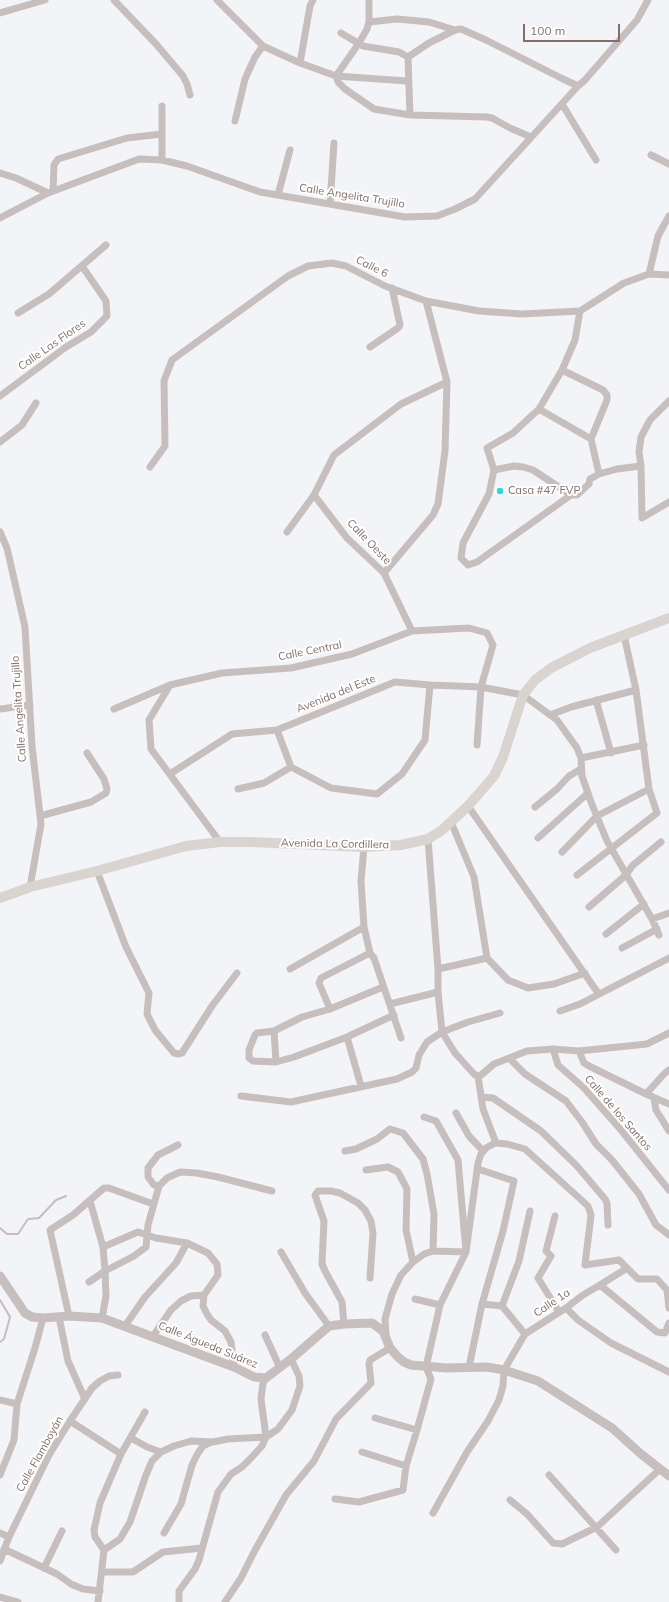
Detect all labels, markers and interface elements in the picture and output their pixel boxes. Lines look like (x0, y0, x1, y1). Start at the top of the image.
scale bar (525, 16, 622, 42)
text: 100 m (530, 23, 565, 38)
street label: Calle Angelita Trujillo (298, 181, 406, 211)
street label: Calle 6 (354, 253, 390, 281)
street label: Calle Las Flores (16, 317, 88, 373)
place label: Casa #47 FVP (508, 484, 581, 498)
marker: Casa #47 FVP (495, 486, 505, 496)
street label: Calle Oeste (344, 517, 394, 567)
street label: Calle Central (277, 638, 343, 664)
street label: Calle Angelita Trujillo (9, 655, 29, 763)
street label: Avenida del Este (294, 672, 378, 716)
street label: Avenida La Cordillera (281, 836, 389, 852)
street label: Calle de los Santos (581, 1072, 655, 1154)
street label: Calle 1a (531, 1286, 573, 1320)
street label: Calle Águeda Suárez (156, 1319, 260, 1371)
street label: Calle Flamboyán (14, 1414, 66, 1494)

